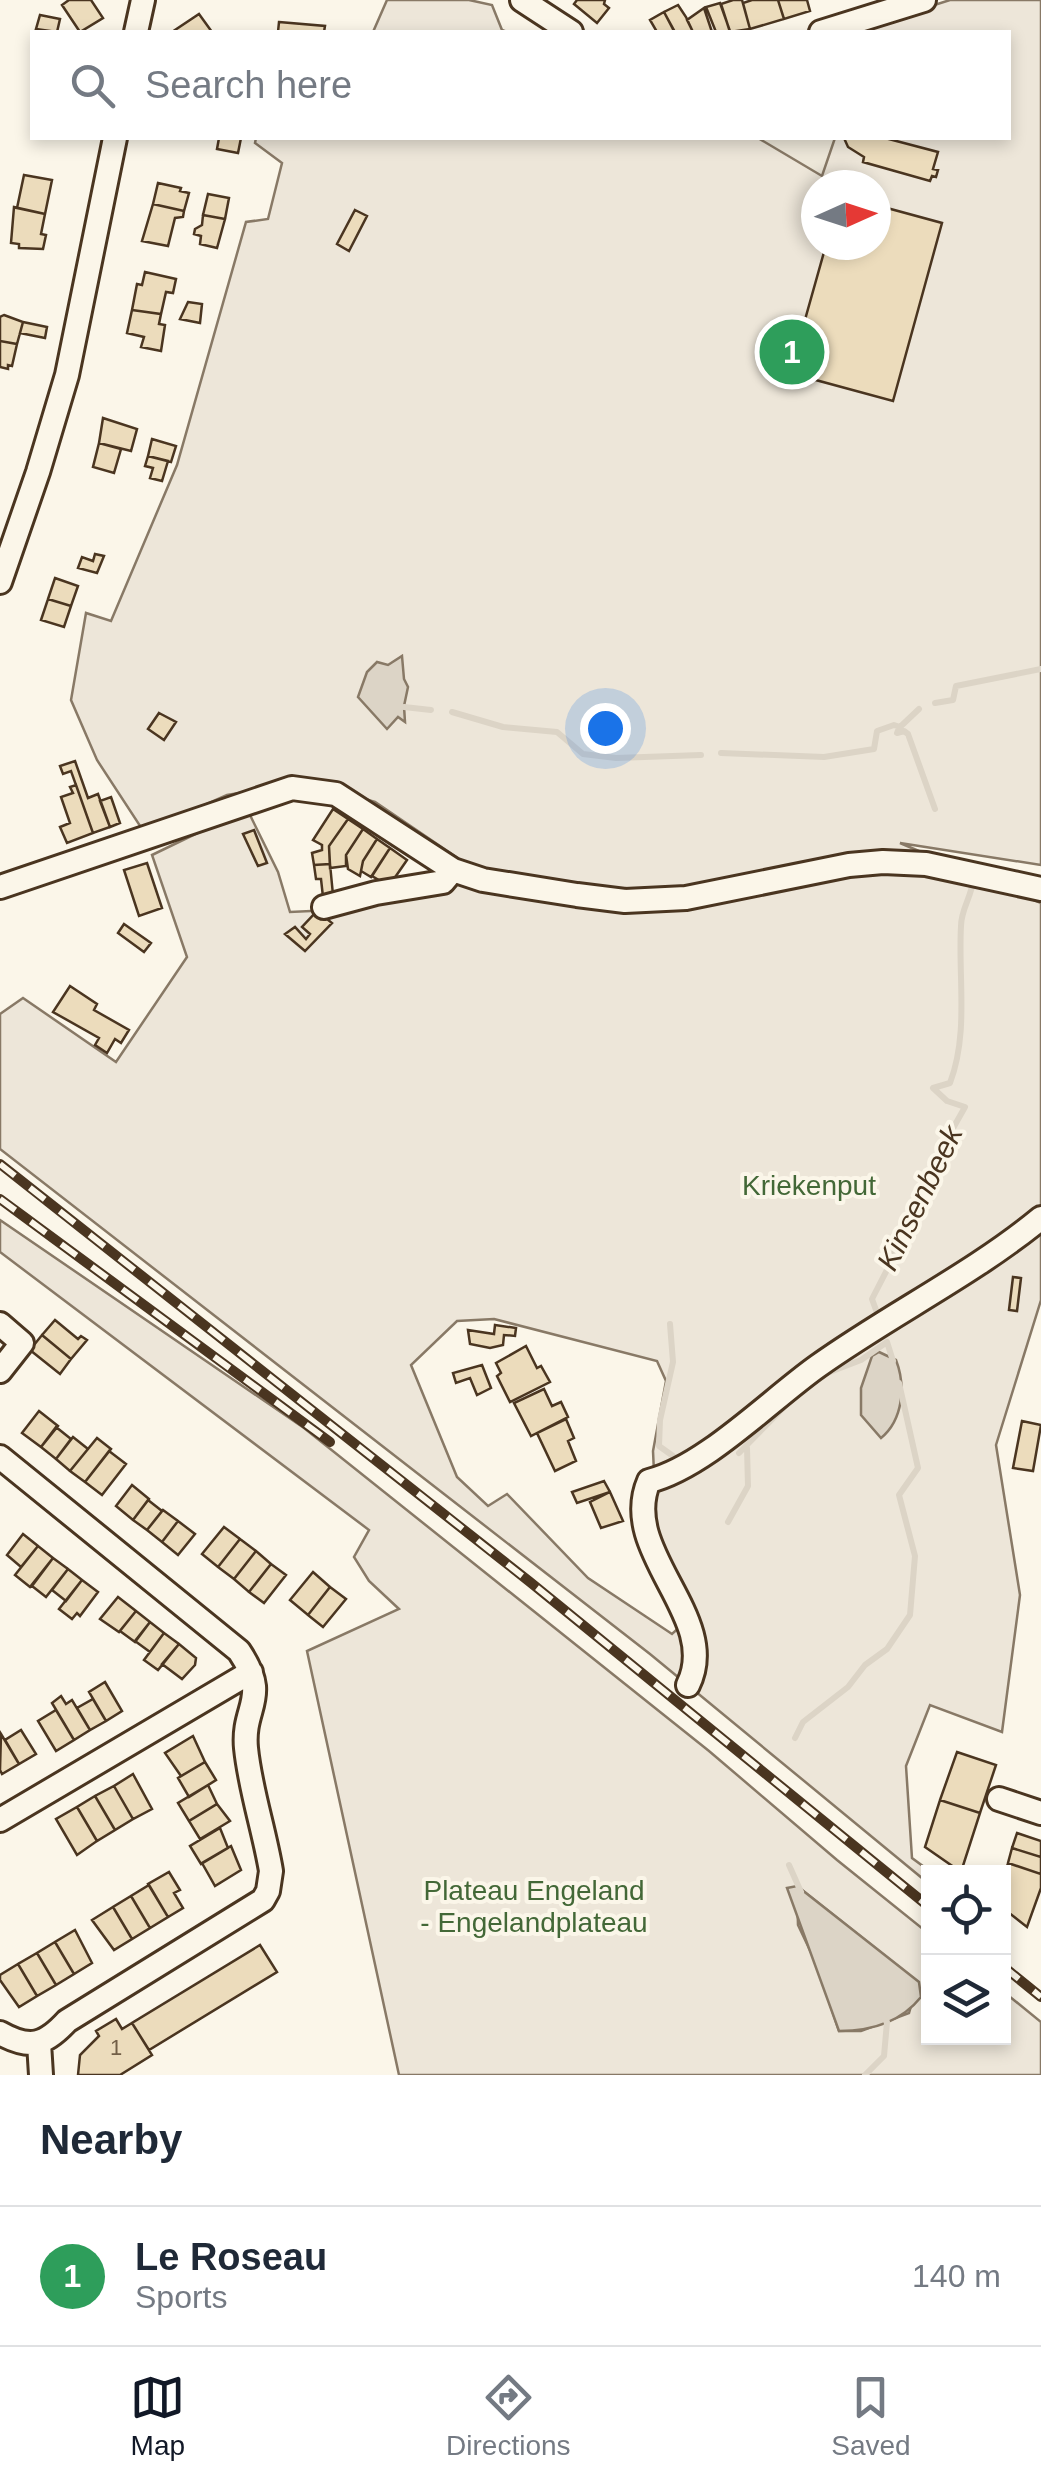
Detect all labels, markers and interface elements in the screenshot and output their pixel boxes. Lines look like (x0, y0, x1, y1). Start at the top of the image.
search box (30, 30, 1011, 140)
icon: search (65, 58, 120, 113)
text: Search here (145, 64, 352, 106)
north arrow (801, 170, 891, 260)
pin: 1 (760, 314, 824, 390)
your location (580, 703, 631, 754)
water label: Kinsenbeek (870, 1118, 970, 1275)
park label: Kriekenput (742, 1170, 876, 1201)
map controls (921, 1865, 1011, 2045)
button: locate (921, 1865, 1011, 1955)
park label: Plateau Engeland - Engelandplateau (420, 1875, 648, 1938)
button: layers (921, 1955, 1011, 2045)
house number: 1 (110, 2035, 122, 2060)
text: Nearby (40, 2116, 182, 2163)
text: Le Roseau (135, 2236, 327, 2278)
text: 1 (64, 2258, 81, 2294)
text: 140 m (912, 2258, 1001, 2294)
text: Sports (135, 2279, 227, 2315)
tab: Map (130, 2370, 185, 2462)
tab: Directions (446, 2370, 571, 2462)
tab: Saved (831, 2370, 911, 2462)

